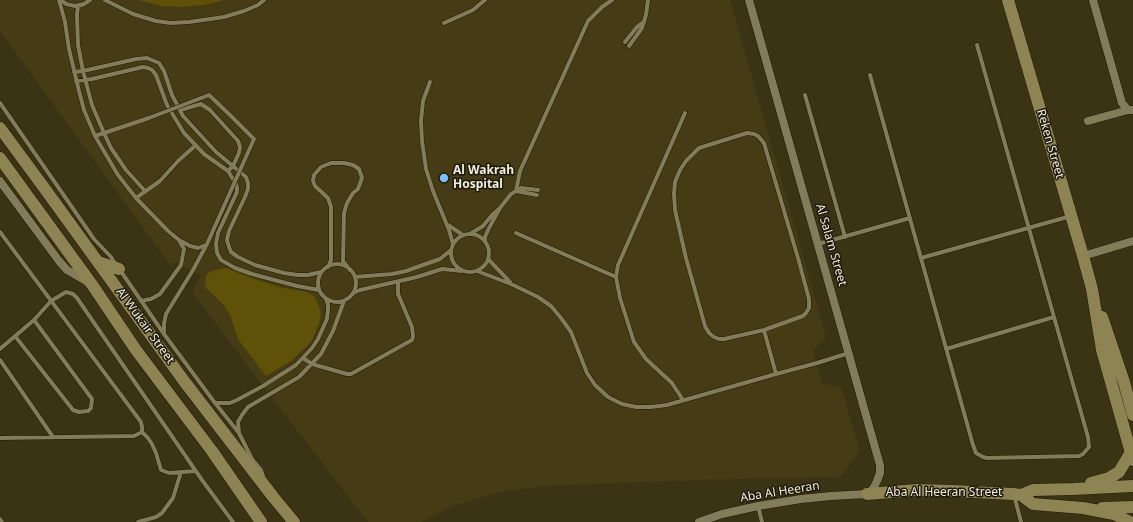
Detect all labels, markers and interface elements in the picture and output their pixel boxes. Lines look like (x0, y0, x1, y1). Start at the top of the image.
street label: Reken Street (1033, 108, 1067, 180)
place label: Al Wakrah Hospital (453, 164, 514, 192)
marker: Al Wakrah Hospital (438, 172, 450, 184)
street label: Al Salam Street (812, 202, 850, 288)
street label: Al Wukair Street (113, 285, 177, 367)
street label: Aba Al Heeran (739, 479, 821, 505)
street label: Aba Al Heeran Street (886, 486, 1002, 500)

